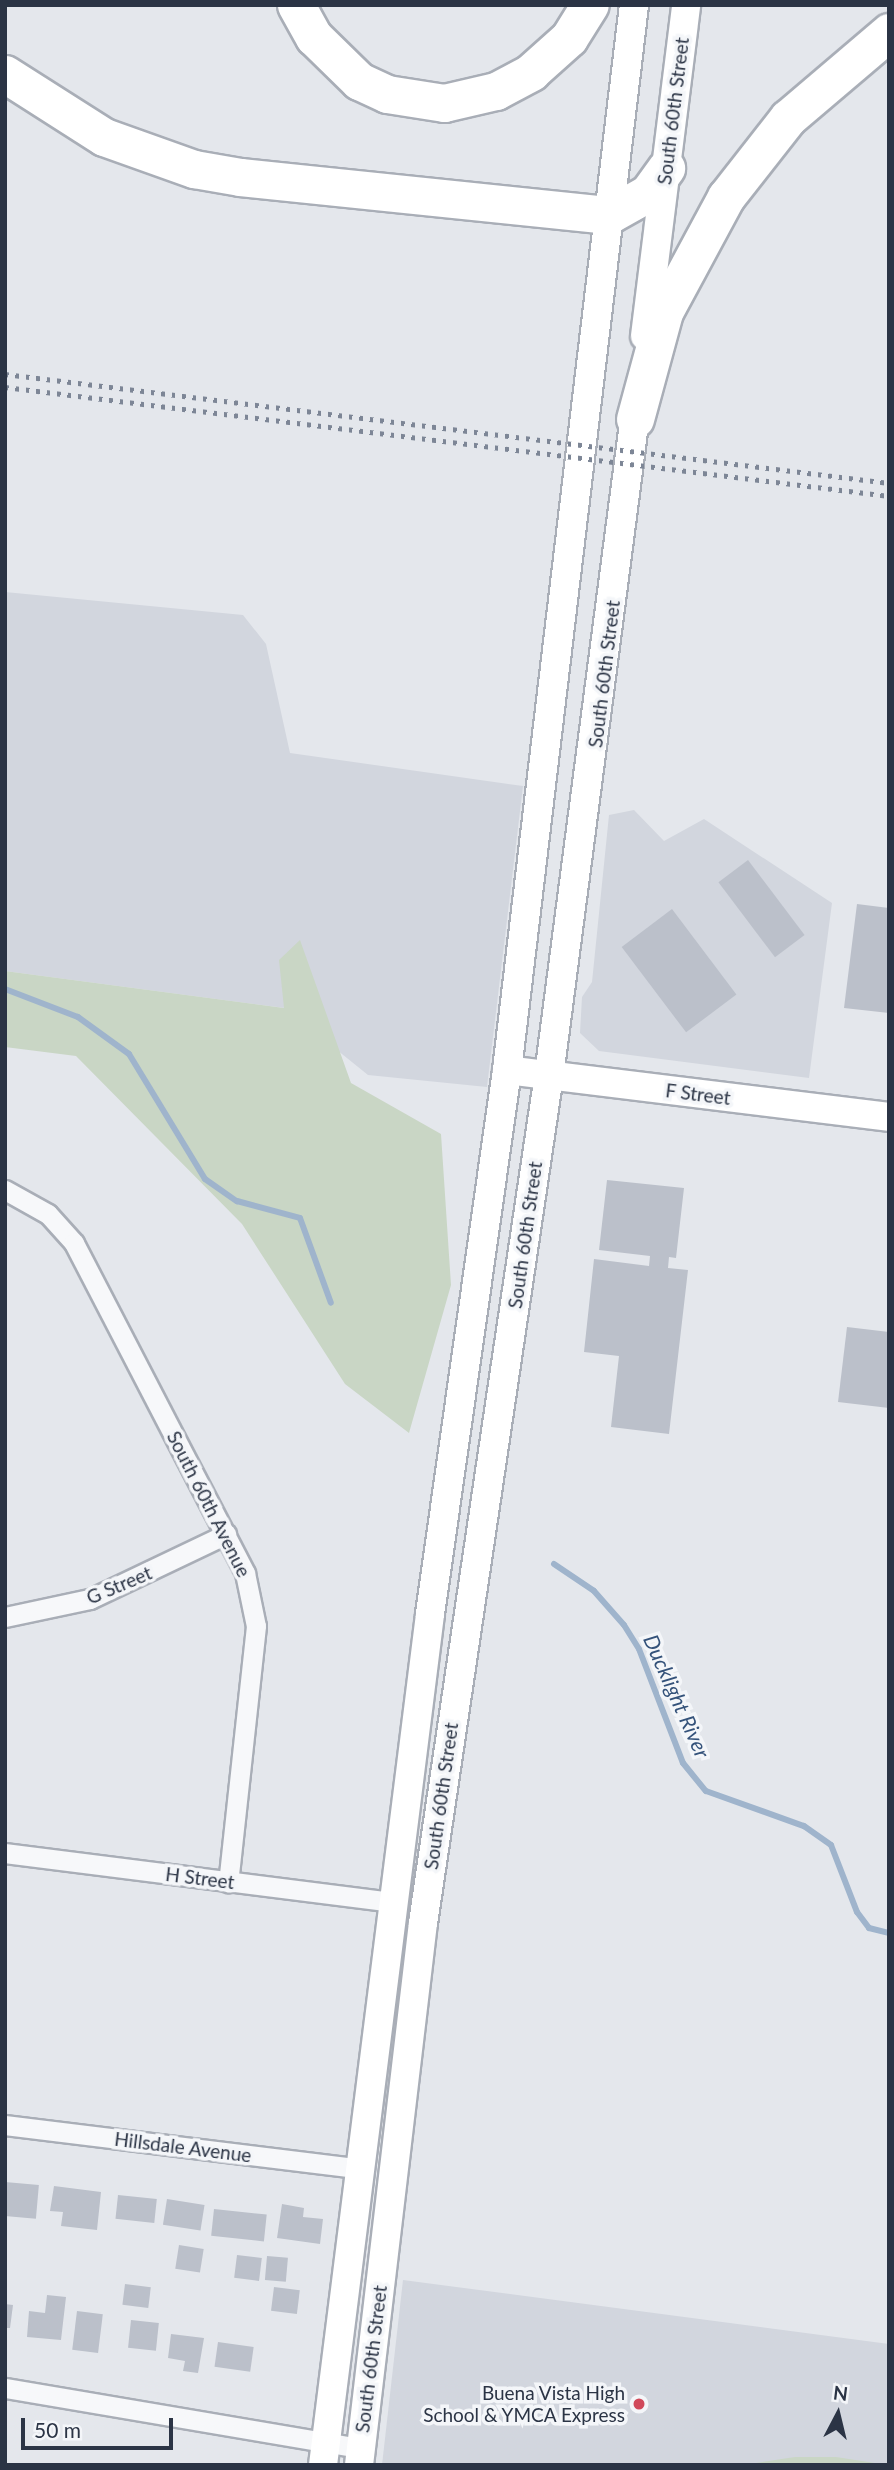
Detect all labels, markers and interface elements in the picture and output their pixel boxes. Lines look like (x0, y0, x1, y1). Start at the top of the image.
street label: South 60th Street (653, 36, 693, 186)
street label: South 60th Street (584, 599, 624, 749)
street label: F Street (664, 1079, 732, 1109)
street label: South 60th Street (503, 1160, 547, 1310)
street label: South 60th Avenue (162, 1427, 256, 1581)
street label: G Street (83, 1561, 155, 1609)
water label: Ducklight River (639, 1630, 715, 1762)
street label: South 60th Street (419, 1721, 463, 1871)
street label: H Street (164, 1862, 236, 1894)
street label: Hillsdale Avenue (113, 2127, 253, 2167)
street label: South 60th Street (351, 2284, 391, 2434)
north arrow (803, 2379, 873, 2449)
text: N (832, 2380, 849, 2405)
place label: Buena Vista High School & YMCA Express (422, 2382, 625, 2426)
marker: Buena Vista High School & YMCA Express (631, 2396, 647, 2412)
scale bar (24, 2404, 177, 2448)
text: 50 m (34, 2417, 81, 2442)

